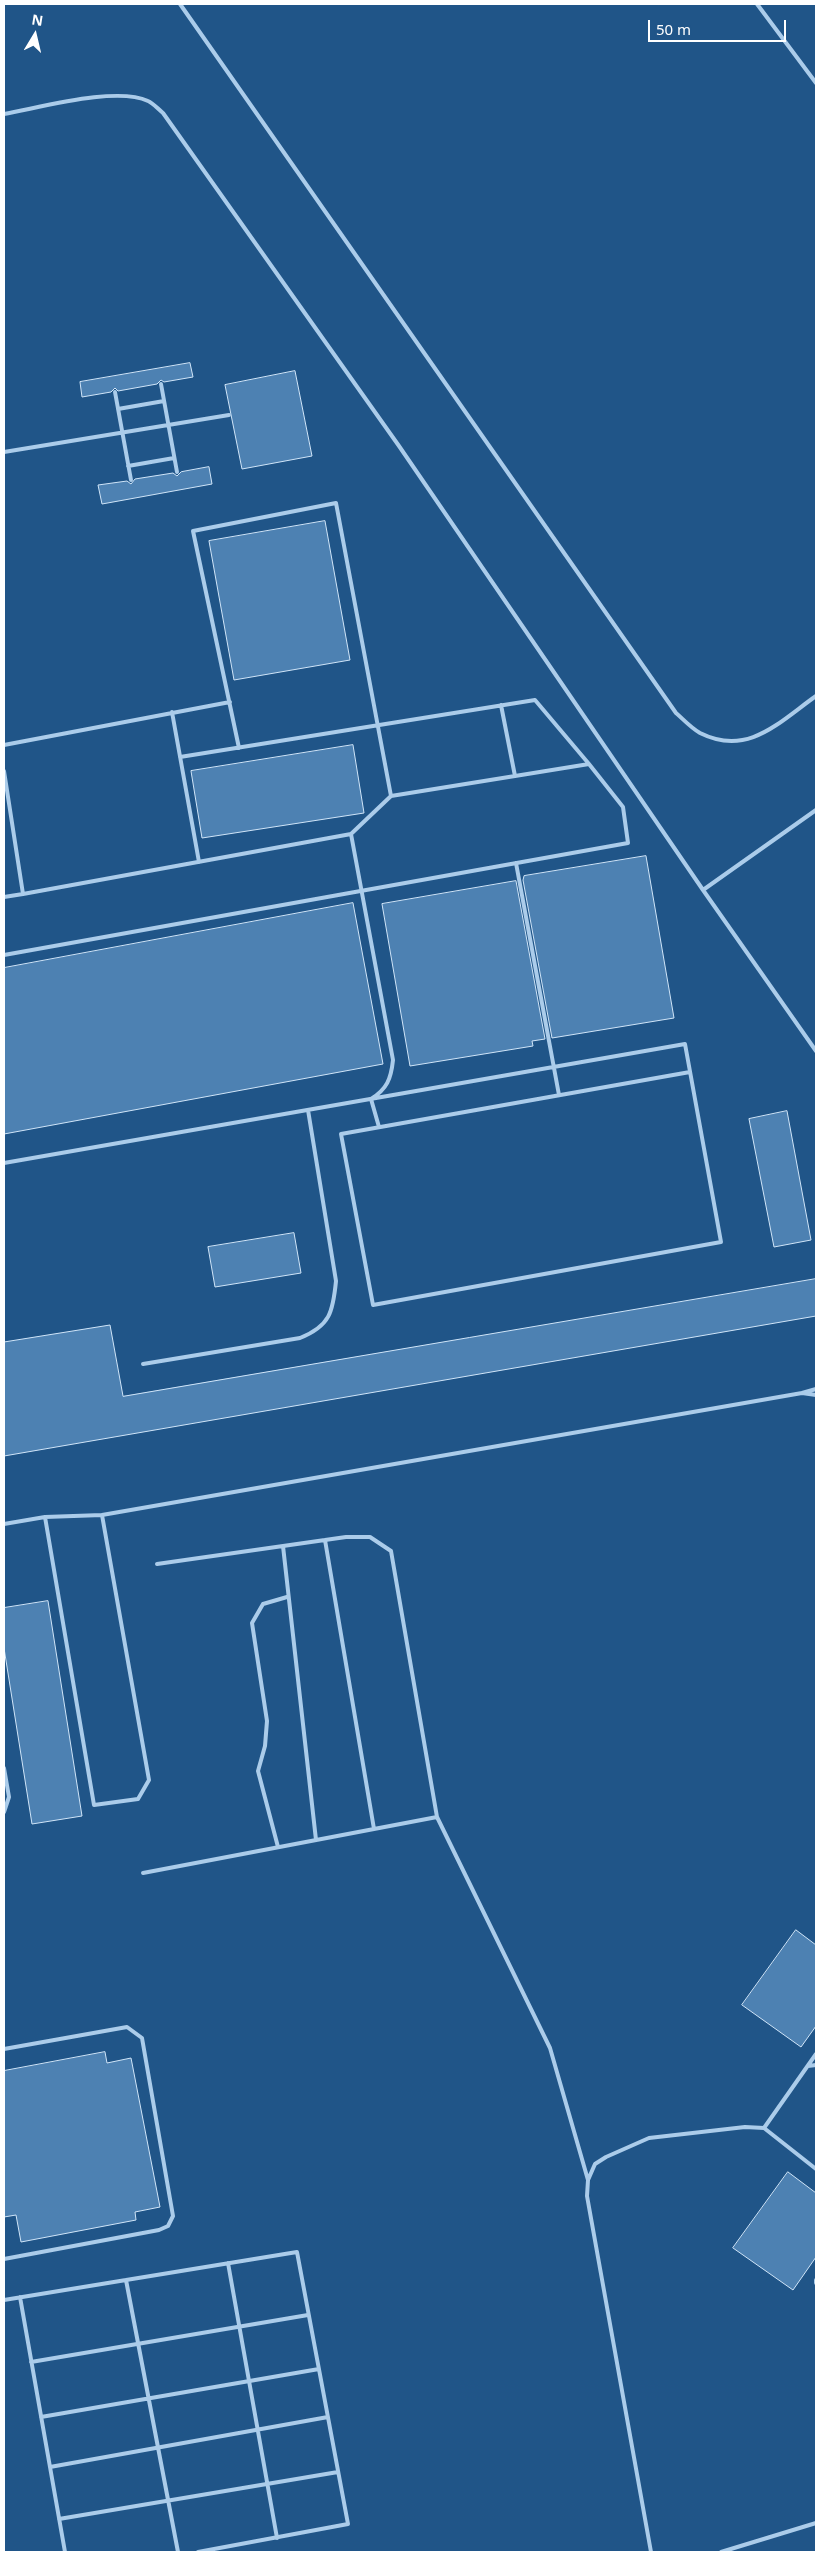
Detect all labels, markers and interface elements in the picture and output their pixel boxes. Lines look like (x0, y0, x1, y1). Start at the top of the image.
text: N (30, 9, 45, 30)
north arrow (10, 10, 60, 60)
scale bar (650, 10, 788, 42)
text: 50 m (656, 19, 691, 39)

